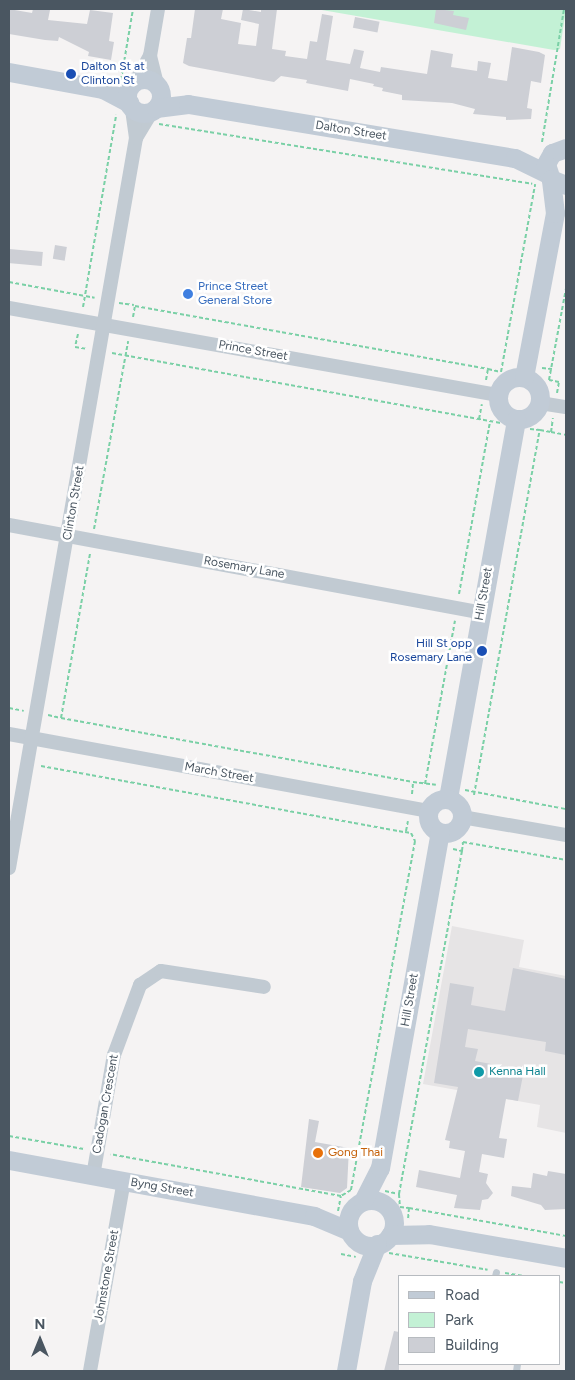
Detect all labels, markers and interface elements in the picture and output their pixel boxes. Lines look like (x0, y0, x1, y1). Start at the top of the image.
place label: Dalton St at Clinton St (81, 60, 145, 88)
marker: Dalton St at Clinton St (65, 68, 77, 80)
street label: Dalton Street (314, 118, 388, 144)
place label: Prince Street General Store (198, 280, 272, 308)
marker: Prince Street General Store (182, 288, 194, 300)
street label: Prince Street (217, 338, 289, 364)
street label: Clinton Street (60, 465, 88, 541)
street label: Rosemary Lane (202, 554, 286, 582)
street label: Hill Street (472, 566, 496, 622)
place label: Hill St opp Rosemary Lane (390, 637, 472, 665)
marker: Hill St opp Rosemary Lane (476, 645, 488, 657)
street label: March Street (183, 760, 255, 786)
street label: Hill Street (398, 972, 422, 1028)
street label: Cadogan Crescent (90, 1053, 122, 1155)
place label: Kenna Hall (489, 1065, 546, 1079)
marker: Kenna Hall (473, 1066, 485, 1078)
place label: Gong Thai (328, 1146, 383, 1160)
marker: Gong Thai (312, 1147, 324, 1159)
street label: Byng Street (129, 1175, 195, 1201)
street label: Johnstone Street (92, 1229, 122, 1323)
legend (398, 1275, 560, 1365)
text: Road (445, 1286, 480, 1304)
text: Park (445, 1311, 474, 1329)
north arrow (15, 1315, 65, 1365)
text: N (35, 1316, 45, 1333)
text: Building (445, 1336, 499, 1354)

